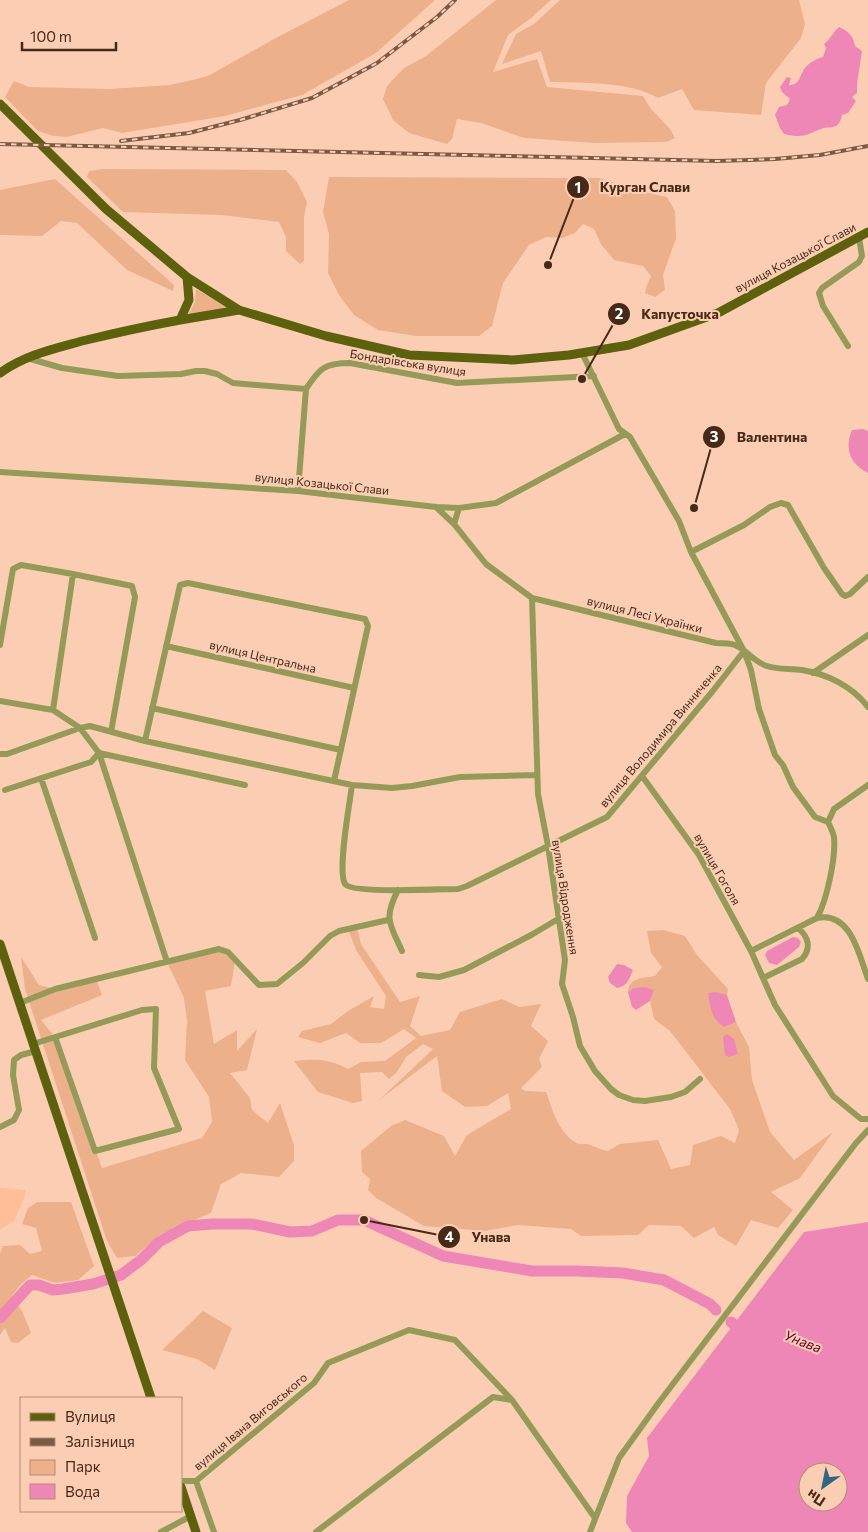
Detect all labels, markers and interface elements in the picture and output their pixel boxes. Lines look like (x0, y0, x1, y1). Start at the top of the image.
scale bar (22, 20, 116, 52)
text: 100 m (30, 27, 72, 45)
callout: Курган Слави (565, 173, 701, 202)
text: 1 (575, 178, 581, 196)
text: Курган Слави (600, 178, 690, 195)
street label: вулиця Козацької Слави (732, 219, 858, 295)
callout: Капусточка (607, 300, 729, 329)
text: 2 (615, 304, 623, 322)
text: Капусточка (641, 305, 719, 322)
street label: Бондарівська вулиця (349, 346, 467, 378)
callout: Валентина (701, 422, 817, 451)
text: 3 (710, 427, 719, 445)
text: Валентина (737, 428, 807, 445)
street label: вулиця Козацької Слави (254, 469, 390, 497)
street label: вулиця Лесі Українки (586, 593, 704, 635)
street label: вулиця Центральна (208, 637, 318, 675)
street label: вулиця Володимира Винниченка (596, 661, 724, 809)
street label: вулиця Гоголя (692, 831, 744, 907)
street label: вулиця Відродження (550, 839, 582, 955)
callout: Унава (436, 1222, 521, 1251)
text: 4 (444, 1227, 454, 1245)
text: Унава (471, 1228, 511, 1245)
water label: Унава (782, 1326, 824, 1356)
street label: вулиця Івана Виговського (190, 1369, 310, 1473)
legend (20, 1397, 182, 1512)
text: Вулиця (65, 1407, 116, 1425)
text: Залізниця (65, 1432, 135, 1450)
text: Парк (65, 1457, 101, 1475)
north arrow (798, 1462, 848, 1512)
text: Вода (65, 1482, 100, 1500)
text: Пн (803, 1486, 828, 1511)

